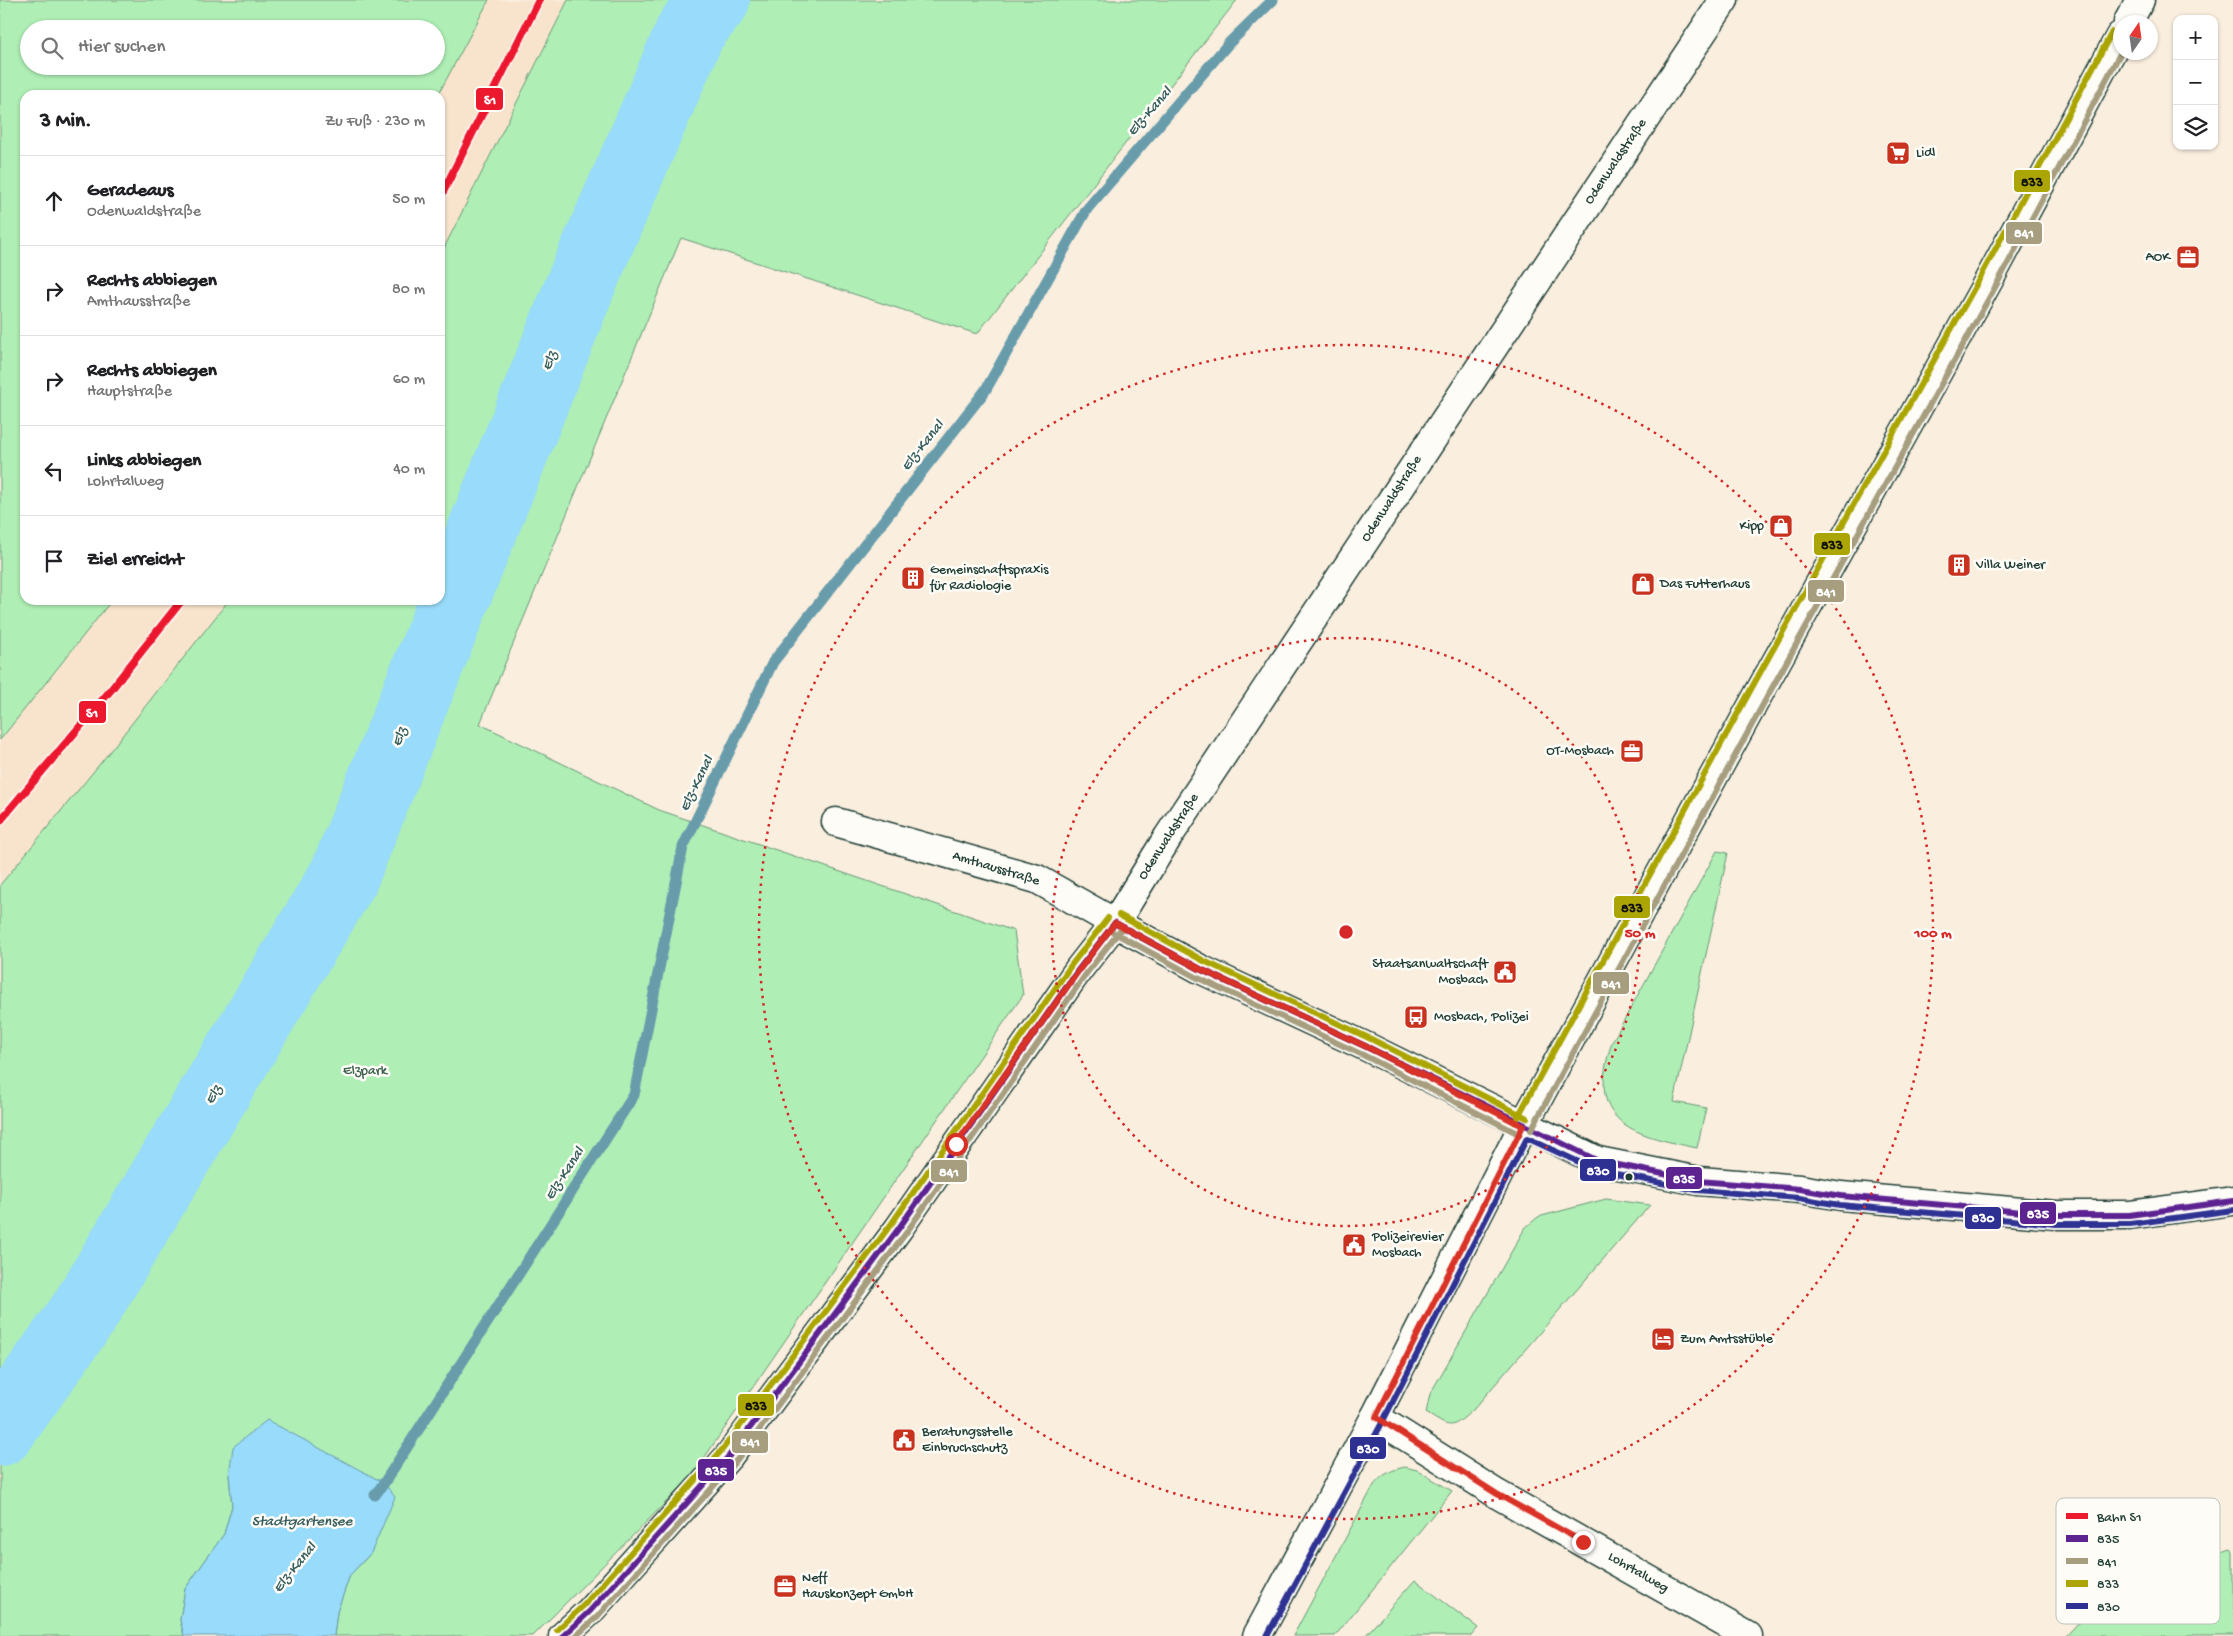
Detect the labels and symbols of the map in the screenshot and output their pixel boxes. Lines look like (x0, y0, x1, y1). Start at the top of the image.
north arrow (2113, 15, 2158, 60)
water label: Elz-Kanal (1124, 82, 1177, 140)
line badge: S1 (475, 87, 504, 111)
text: S1 (484, 93, 496, 110)
street label: Odenwaldstraße (1581, 115, 1651, 208)
supermarket icon: Lidl (1885, 140, 1911, 166)
place label: Lidl (1916, 145, 1935, 162)
line badge: 833 (2013, 169, 2051, 193)
text: 833 (2021, 175, 2043, 192)
line badge: 841 (2005, 221, 2043, 245)
text: 841 (2014, 226, 2034, 243)
office icon: AOK (2175, 244, 2201, 270)
place label: AOK (2146, 249, 2171, 266)
water label: Elz (538, 347, 562, 373)
water label: Elz-Kanal (898, 416, 949, 475)
street label: Odenwaldstraße (1358, 452, 1427, 545)
shop icon: Kipp (1768, 513, 1794, 539)
place label: Kipp (1739, 518, 1764, 535)
line badge: 833 (1813, 532, 1851, 556)
text: 833 (1821, 538, 1843, 555)
building icon: Villa Weiner (1946, 552, 1972, 578)
place label: Villa Weiner (1975, 557, 2046, 574)
place label: Gemeinschaftspraxis für Radiologie (929, 562, 1049, 595)
building icon: Gemeinschaftspraxis für Radiologie (900, 565, 926, 591)
shop icon: Das Futterhaus (1630, 571, 1656, 597)
place label: Das Futterhaus (1659, 576, 1751, 593)
line badge: 841 (1807, 579, 1845, 603)
text: 841 (1816, 585, 1836, 602)
line badge: S1 (78, 700, 107, 724)
text: S1 (86, 706, 98, 723)
water label: Elz (388, 723, 412, 749)
office icon: OT-Mosbach (1619, 738, 1645, 764)
place label: OT-Mosbach (1546, 743, 1614, 760)
water label: Elz-Kanal (676, 752, 719, 815)
street label: Odenwaldstraße (1135, 790, 1204, 883)
street label: Amthausstraße (950, 848, 1042, 891)
line badge: 833 (1613, 895, 1651, 919)
text: 833 (1621, 901, 1643, 918)
centre of rings (1337, 923, 1355, 941)
text: 50 m (1625, 925, 1656, 943)
text: 100 m (1913, 925, 1952, 943)
place label: Staatsanwaltschaft Mosbach (1372, 956, 1489, 989)
public building icon: Staatsanwaltschaft Mosbach (1492, 959, 1518, 985)
line badge: 841 (1592, 971, 1630, 995)
text: 841 (1601, 977, 1621, 994)
bus stop icon: Mosbach, Polizei (1403, 1004, 1429, 1030)
place label: Mosbach, Polizei (1434, 1009, 1529, 1026)
park label: Elzpark (343, 1063, 389, 1080)
water label: Elz (201, 1081, 227, 1108)
route start (945, 1133, 968, 1156)
water label: Elz-Kanal (541, 1143, 590, 1204)
line badge: 830 (1579, 1158, 1617, 1182)
line badge: 841 (930, 1159, 968, 1183)
text: 830 (1587, 1164, 1609, 1181)
text: 841 (939, 1165, 959, 1182)
line badge: 835 (1665, 1166, 1703, 1190)
unlabelled marker (1624, 1172, 1634, 1182)
text: 835 (1673, 1172, 1696, 1189)
line badge: 835 (2019, 1201, 2057, 1225)
line badge: 830 (1964, 1206, 2002, 1230)
text: 835 (2027, 1207, 2050, 1224)
text: 830 (1972, 1211, 1994, 1228)
place label: Polizeirevier Mosbach (1371, 1229, 1444, 1262)
public building icon: Polizeirevier Mosbach (1341, 1232, 1367, 1258)
hotel icon: Zum Amtsstüble (1650, 1326, 1676, 1352)
place label: Zum Amtsstüble (1680, 1331, 1774, 1348)
line badge: 833 (737, 1393, 775, 1417)
text: 833 (745, 1399, 767, 1416)
place label: Beratungsstelle Einbruchschutz (921, 1424, 1013, 1457)
public building icon: Beratungsstelle Einbruchschutz (891, 1427, 917, 1453)
line badge: 841 (731, 1430, 769, 1454)
text: 841 (740, 1435, 760, 1452)
line badge: 830 (1349, 1436, 1387, 1460)
text: 830 (1357, 1442, 1379, 1459)
line badge: 835 (697, 1458, 735, 1482)
text: 835 (705, 1464, 728, 1481)
legend (2056, 1498, 2220, 1624)
text: Bahn S1 (2096, 1510, 2142, 1527)
water label: Stadtgartensee (252, 1513, 353, 1531)
route end (1572, 1531, 1595, 1554)
text: 835 (2097, 1532, 2119, 1549)
water label: Elz-Kanal (269, 1538, 322, 1597)
street label: Lohrtalweg (1605, 1549, 1671, 1597)
text: 841 (2097, 1555, 2117, 1572)
place label: Neff Hauskonzept GmbH (802, 1570, 914, 1603)
office icon: Neff Hauskonzept GmbH (772, 1573, 798, 1599)
text: 833 (2097, 1577, 2119, 1594)
text: 830 (2097, 1600, 2120, 1617)

